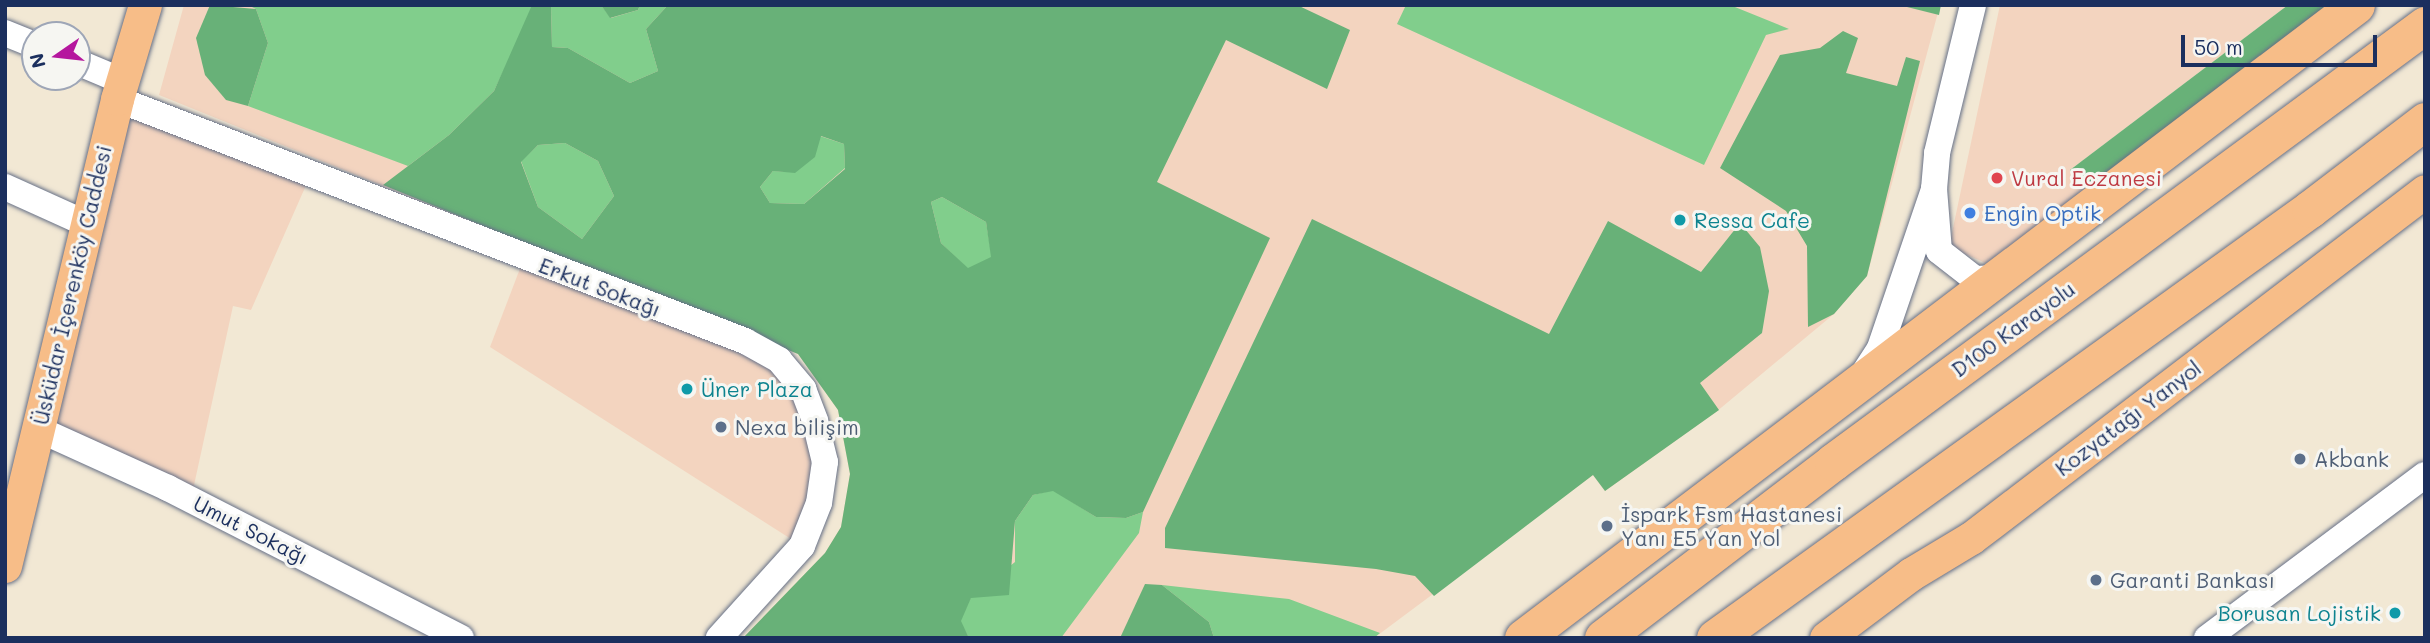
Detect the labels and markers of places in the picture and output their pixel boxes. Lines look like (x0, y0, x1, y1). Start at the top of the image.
place label: Vural Eczanesi (2011, 165, 2162, 191)
marker: Vural Eczanesi (1989, 170, 2005, 186)
place label: Engin Optik (1984, 200, 2101, 226)
marker: Engin Optik (1962, 205, 1978, 221)
place label: Ressa Cafe (1694, 207, 1810, 233)
marker: Ressa Cafe (1672, 212, 1688, 228)
place label: Üner Plaza (701, 376, 813, 402)
marker: Üner Plaza (679, 381, 695, 397)
place label: Nexa bilişim (735, 414, 859, 440)
marker: Nexa bilişim (713, 419, 729, 435)
place label: Akbank (2314, 446, 2389, 472)
marker: Akbank (2292, 451, 2308, 467)
place label: İspark Fsm Hastanesi Yanı E5 Yan Yol (1621, 501, 1842, 551)
marker: İspark Fsm Hastanesi Yanı E5 Yan Yol (1599, 518, 1615, 534)
place label: Garanti Bankası (2110, 567, 2275, 593)
marker: Garanti Bankası (2088, 572, 2104, 588)
place label: Borusan Lojistik (2218, 600, 2381, 626)
marker: Borusan Lojistik (2387, 605, 2403, 621)

